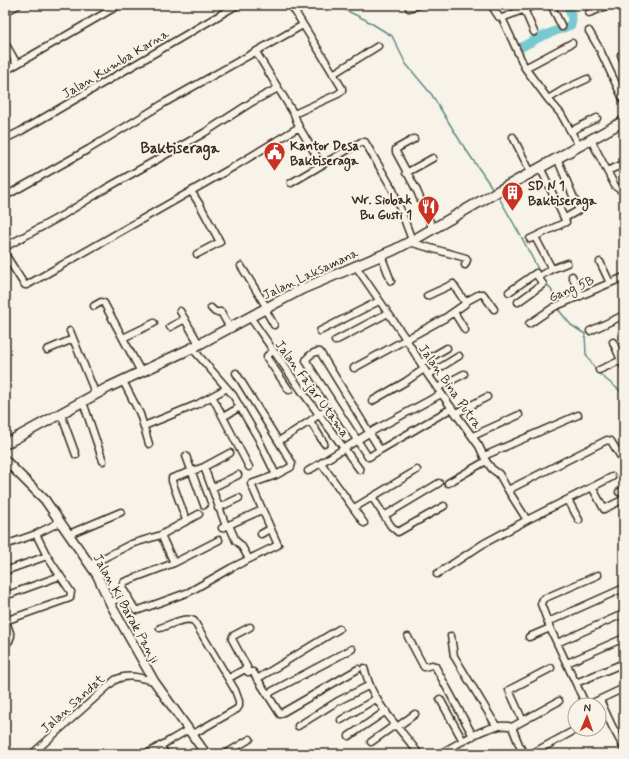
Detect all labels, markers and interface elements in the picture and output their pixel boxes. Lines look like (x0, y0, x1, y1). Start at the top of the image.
street label: Jalan Kumba Karna (59, 26, 172, 103)
place label: Kantor Desa Baktiseraga (290, 138, 360, 172)
district label: Baktiseraga (140, 139, 221, 161)
public building icon: Kantor Desa Baktiseraga (262, 139, 288, 172)
place label: SD N 1 Baktiseraga (528, 178, 598, 212)
building icon: SD N 1 Baktiseraga (500, 179, 526, 212)
place label: Wr. Siobak Bu Gusti 1 (351, 192, 413, 224)
restaurant icon: Wr. Siobak Bu Gusti 1 (415, 193, 441, 226)
street label: Jalan Laksamana (260, 245, 361, 304)
street label: Gang 5B (546, 272, 597, 307)
street label: Jalan Fajar Utama (271, 337, 353, 441)
street label: Jalan Bina Putra (414, 341, 485, 433)
street label: Jalan Ki Barak Panji (89, 551, 163, 666)
street label: Jalan Sandat (38, 671, 109, 737)
north arrow (567, 697, 607, 737)
text: N (583, 701, 591, 715)

